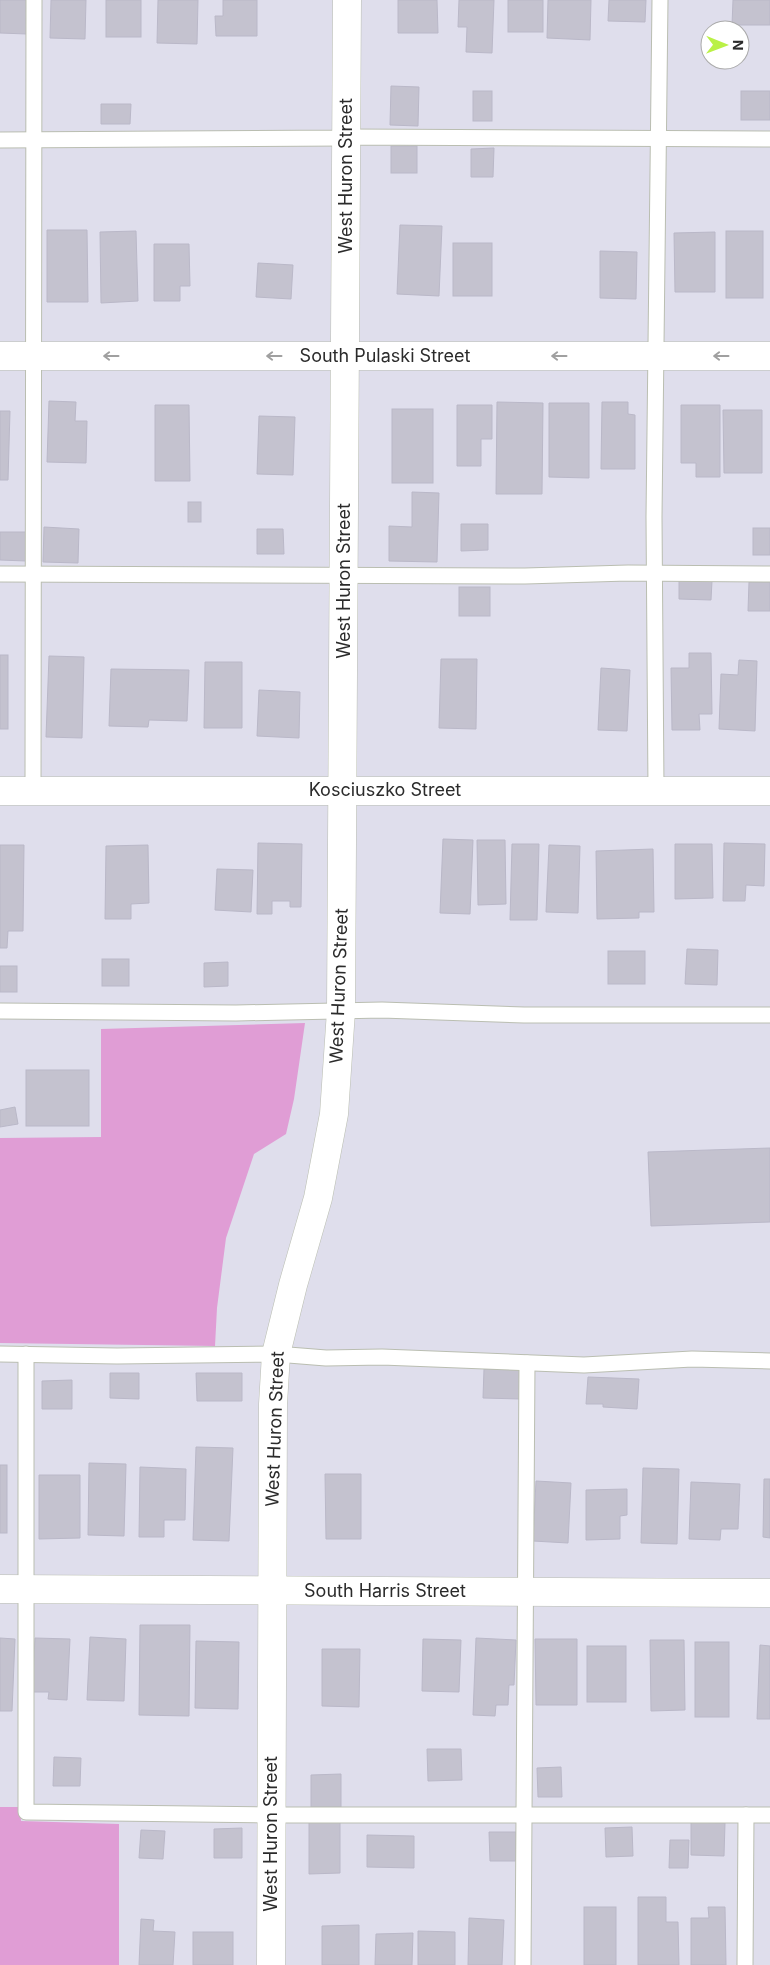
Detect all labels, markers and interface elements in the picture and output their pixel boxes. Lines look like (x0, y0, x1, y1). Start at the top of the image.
north arrow (700, 20, 750, 70)
text: N (730, 40, 747, 51)
street label: West Huron Street (335, 98, 356, 254)
street label: South Pulaski Street (300, 345, 471, 366)
one-way arrow (104, 351, 120, 361)
one-way arrow (266, 351, 282, 361)
one-way arrow (551, 351, 568, 361)
one-way arrow (714, 351, 730, 361)
street label: West Huron Street (333, 503, 354, 659)
street label: Kosciuszko Street (309, 779, 461, 800)
street label: West Huron Street (325, 908, 352, 1064)
street label: West Huron Street (261, 1351, 288, 1507)
street label: South Harris Street (304, 1580, 466, 1601)
street label: West Huron Street (260, 1756, 281, 1912)

